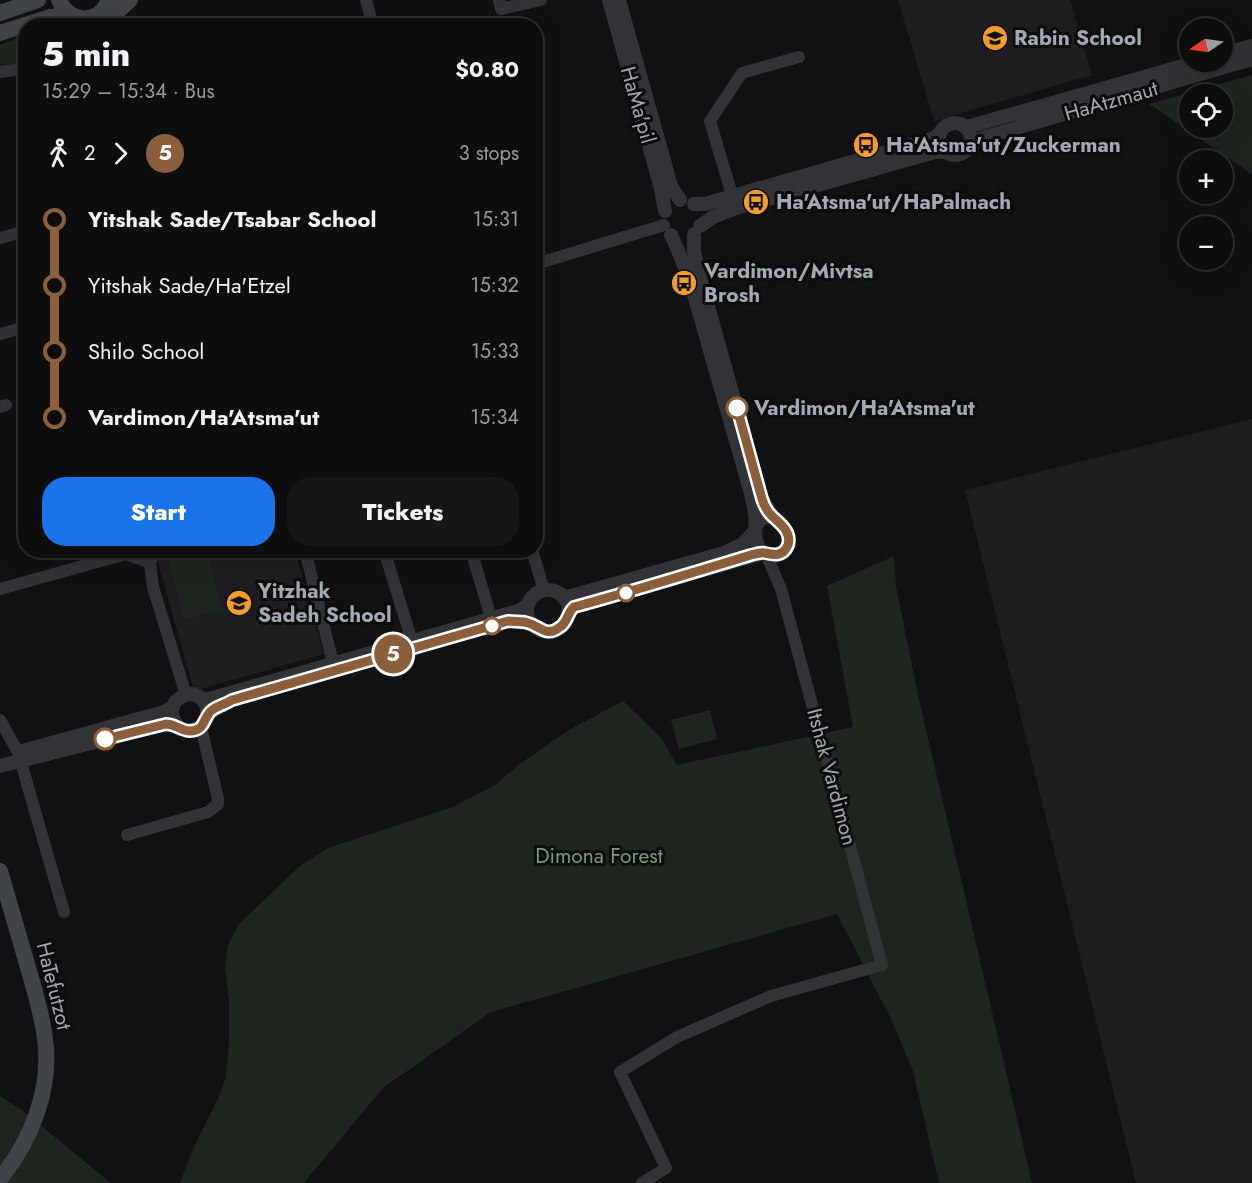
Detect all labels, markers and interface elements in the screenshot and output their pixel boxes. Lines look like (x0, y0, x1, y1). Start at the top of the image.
north arrow (1179, 18, 1233, 72)
map controls (1179, 18, 1233, 270)
school or university icon: Rabin School (980, 23, 1010, 53)
place label: Rabin School (1014, 23, 1142, 53)
text: 5 min (42, 31, 130, 78)
text: $0.80 (455, 53, 519, 85)
street label: HaMa'pil (613, 63, 663, 147)
street label: HaAtzmaut (1061, 73, 1161, 129)
text: 15:29 – 15:34 · Bus (42, 77, 215, 106)
button: locate (1179, 84, 1233, 138)
bus stop icon: Ha'Atsma'ut/Zuckerman (851, 130, 881, 160)
place label: Ha'Atsma'ut/Zuckerman (886, 130, 1121, 160)
icon: walk (42, 137, 75, 170)
icon: forward (104, 137, 137, 170)
text: 5 (158, 138, 172, 168)
text: 2 (84, 139, 95, 168)
text: 3 stops (459, 139, 519, 168)
button: + (1179, 150, 1233, 204)
bus stop icon: Ha'Atsma'ut/HaPalmach (741, 187, 771, 217)
place label: Ha'Atsma'ut/HaPalmach (776, 187, 1011, 217)
text: Yitshak Sade/Tsabar School (88, 203, 376, 235)
text: 15:31 (473, 205, 519, 234)
button: − (1179, 216, 1233, 270)
place label: Vardimon/Mivtsa Brosh (703, 256, 874, 310)
bus stop icon: Vardimon/Mivtsa Brosh (669, 268, 699, 298)
text: Yitshak Sade/Ha'Etzel (88, 269, 291, 301)
text: 15:32 (470, 271, 519, 300)
text: Shilo School (88, 335, 204, 367)
text: 15:33 (471, 337, 519, 366)
place label: Vardimon/Ha'Atsma'ut (753, 393, 975, 423)
marker: Vardimon/Ha'Atsma'ut (726, 397, 748, 419)
text: Vardimon/Ha'Atsma'ut (88, 401, 319, 433)
text: 15:34 (470, 403, 519, 432)
button: Start (42, 477, 275, 546)
button: Tickets (287, 477, 519, 546)
place label: Yitzhak Sadeh School (257, 576, 392, 630)
unlabelled marker (617, 584, 635, 602)
school or university icon: Yitzhak Sadeh School (224, 588, 254, 618)
unlabelled marker (483, 617, 501, 635)
line badge: 5 (374, 634, 412, 674)
text: 5 (386, 639, 400, 669)
street label: Itshak Vardimon (799, 705, 865, 849)
unlabelled marker (94, 728, 116, 750)
park label: Dimona Forest (535, 841, 663, 871)
street label: HaTefutzot (29, 939, 79, 1033)

